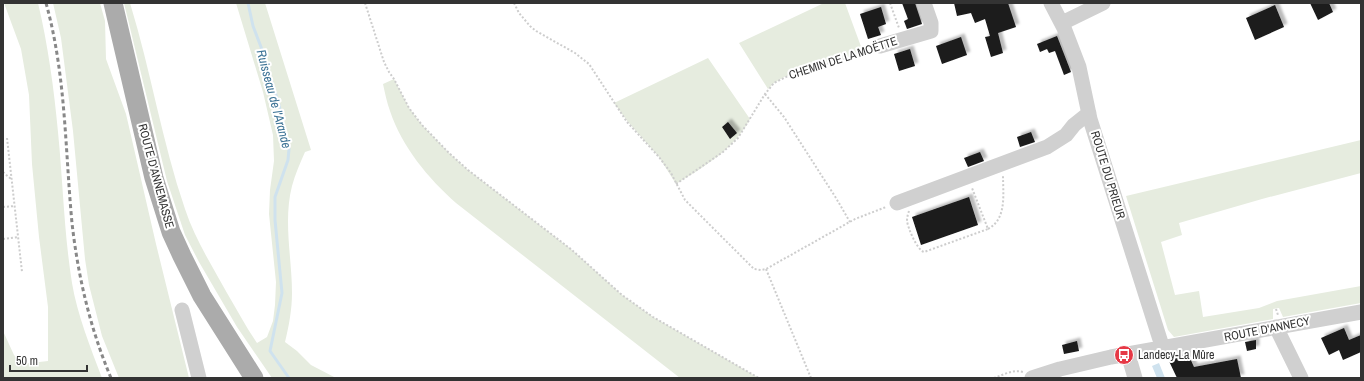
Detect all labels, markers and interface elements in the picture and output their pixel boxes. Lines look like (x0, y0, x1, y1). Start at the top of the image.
street label: CHEMIN DE LA MOËTTE (787, 33, 899, 83)
water label: Ruisseau de l'Arande (253, 48, 295, 150)
street label: ROUTE D'ANNEMASSE (134, 122, 178, 230)
street label: ROUTE DU PRIEUR (1087, 129, 1129, 221)
street label: ROUTE D'ANNECY (1223, 313, 1312, 345)
bus stop icon: Landecy-La Mûre (1113, 344, 1135, 366)
scale bar (10, 347, 87, 373)
place label: Landecy-La Mûre (1138, 347, 1215, 363)
text: 50 m (16, 353, 38, 369)

